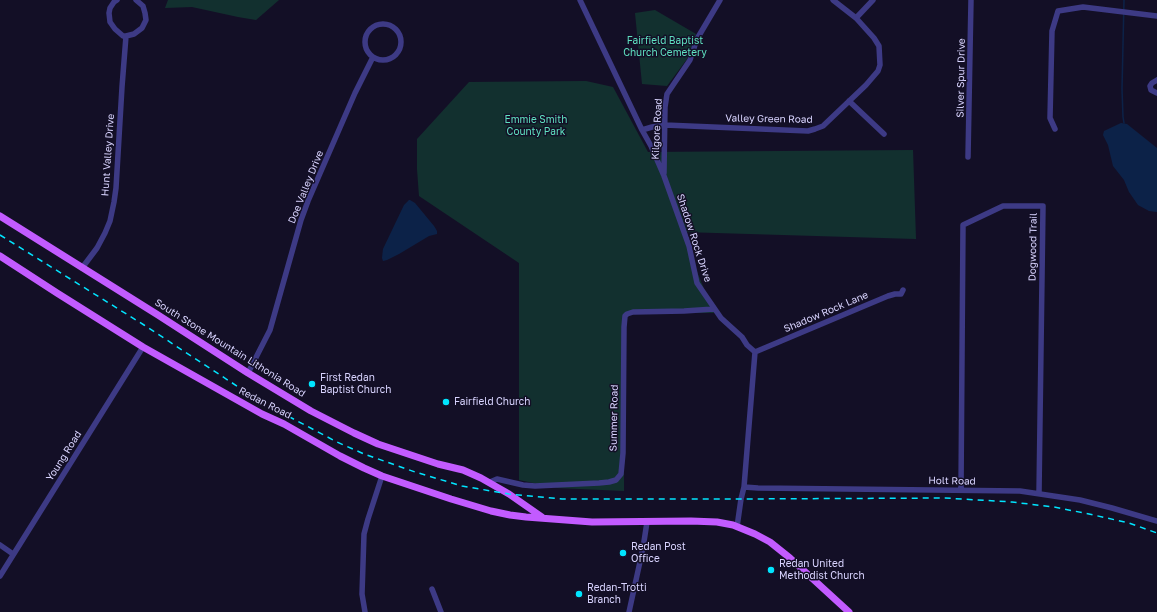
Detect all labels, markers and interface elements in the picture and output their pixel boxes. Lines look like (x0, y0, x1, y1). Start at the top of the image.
park label: Fairfield Baptist Church Cemetery (623, 35, 707, 58)
street label: Silver Spur Drive (954, 38, 968, 118)
street label: Kilgore Road (649, 98, 665, 160)
street label: Valley Green Road (725, 112, 813, 126)
street label: Hunt Valley Drive (99, 113, 117, 197)
park label: Emmie Smith County Park (505, 114, 567, 138)
street label: Doe Valley Drive (286, 149, 326, 225)
street label: Shadow Rock Drive (674, 192, 714, 284)
street label: Dogwood Trail (1026, 213, 1040, 281)
street label: Shadow Rock Lane (782, 289, 870, 335)
street label: South Stone Mountain Lithonia Road (152, 296, 308, 400)
place label: First Redan Baptist Church (320, 372, 391, 396)
marker: First Redan Baptist Church (307, 379, 317, 389)
street label: Summer Road (607, 384, 621, 452)
street label: Redan Road (237, 385, 293, 421)
place label: Fairfield Church (454, 396, 530, 408)
marker: Fairfield Church (441, 397, 451, 407)
street label: Young Road (44, 429, 84, 483)
street label: Holt Road (928, 475, 976, 487)
place label: Redan Post Office (631, 541, 686, 564)
marker: Redan Post Office (618, 548, 628, 558)
place label: Redan United Methodist Church (779, 558, 865, 582)
marker: Redan United Methodist Church (766, 565, 776, 575)
place label: Redan-Trotti Branch (587, 582, 647, 606)
marker: Redan-Trotti Branch (574, 589, 584, 599)

